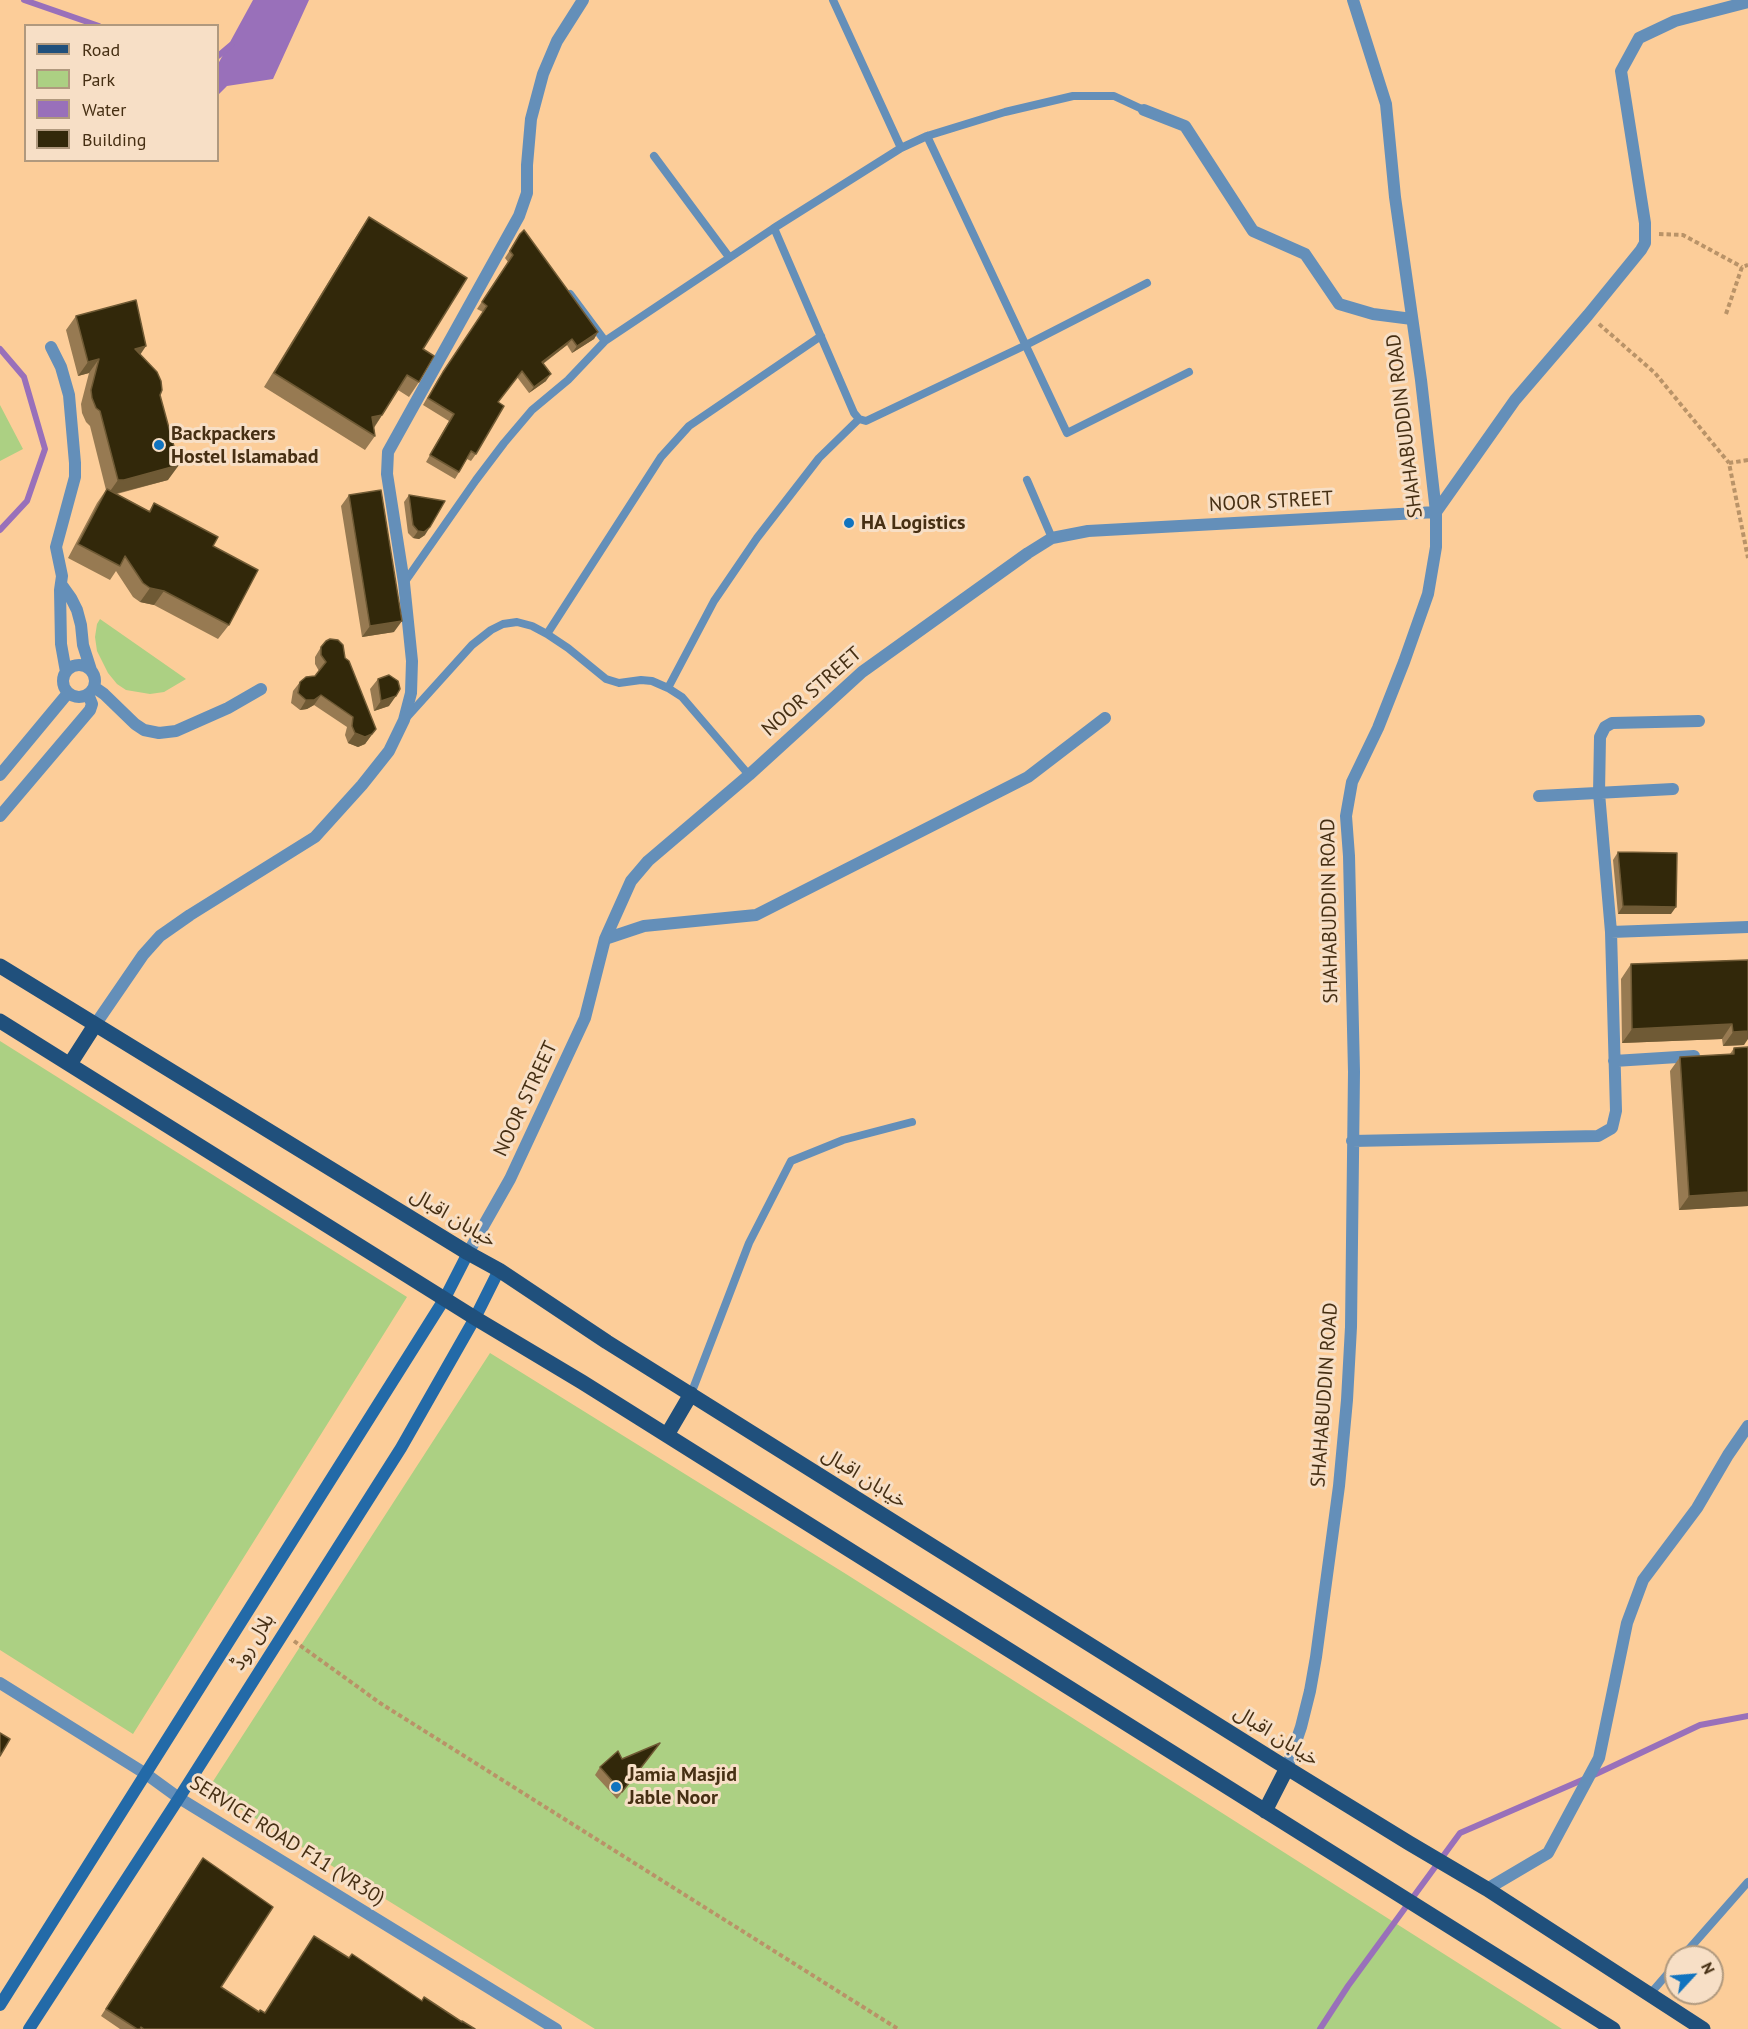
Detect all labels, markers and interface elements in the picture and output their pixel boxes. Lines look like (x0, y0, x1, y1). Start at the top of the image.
legend (24, 24, 219, 162)
text: Road (82, 38, 120, 61)
text: Park (82, 68, 115, 91)
text: Water (82, 98, 126, 121)
text: Building (82, 128, 146, 151)
street label: SHAHABUDDIN ROAD (1382, 333, 1428, 519)
place label: Backpackers Hostel Islamabad (171, 422, 319, 469)
marker: Backpackers Hostel Islamabad (152, 438, 166, 452)
street label: NOOR STREET (1208, 487, 1334, 517)
place label: HA Logistics (861, 511, 965, 535)
marker: HA Logistics (842, 516, 856, 530)
street label: NOOR STREET (757, 642, 867, 742)
street label: SHAHABUDDIN ROAD (1316, 818, 1344, 1004)
street label: NOOR STREET (489, 1038, 563, 1160)
street label: خیابان اقبال (406, 1183, 500, 1253)
street label: SHAHABUDDIN ROAD (1307, 1302, 1343, 1488)
street label: خیابان اقبال (817, 1442, 911, 1514)
street label: ہلال روڈ (226, 1609, 280, 1675)
street label: خیابان اقبال (1229, 1700, 1323, 1772)
place label: Jamia Masjid Jable Noor (628, 1763, 737, 1810)
street label: SERVICE ROAD F11 (VR30) (185, 1771, 389, 1911)
marker: Jamia Masjid Jable Noor (609, 1780, 623, 1794)
north arrow (1664, 1945, 1724, 2005)
text: N (1697, 1959, 1720, 1977)

